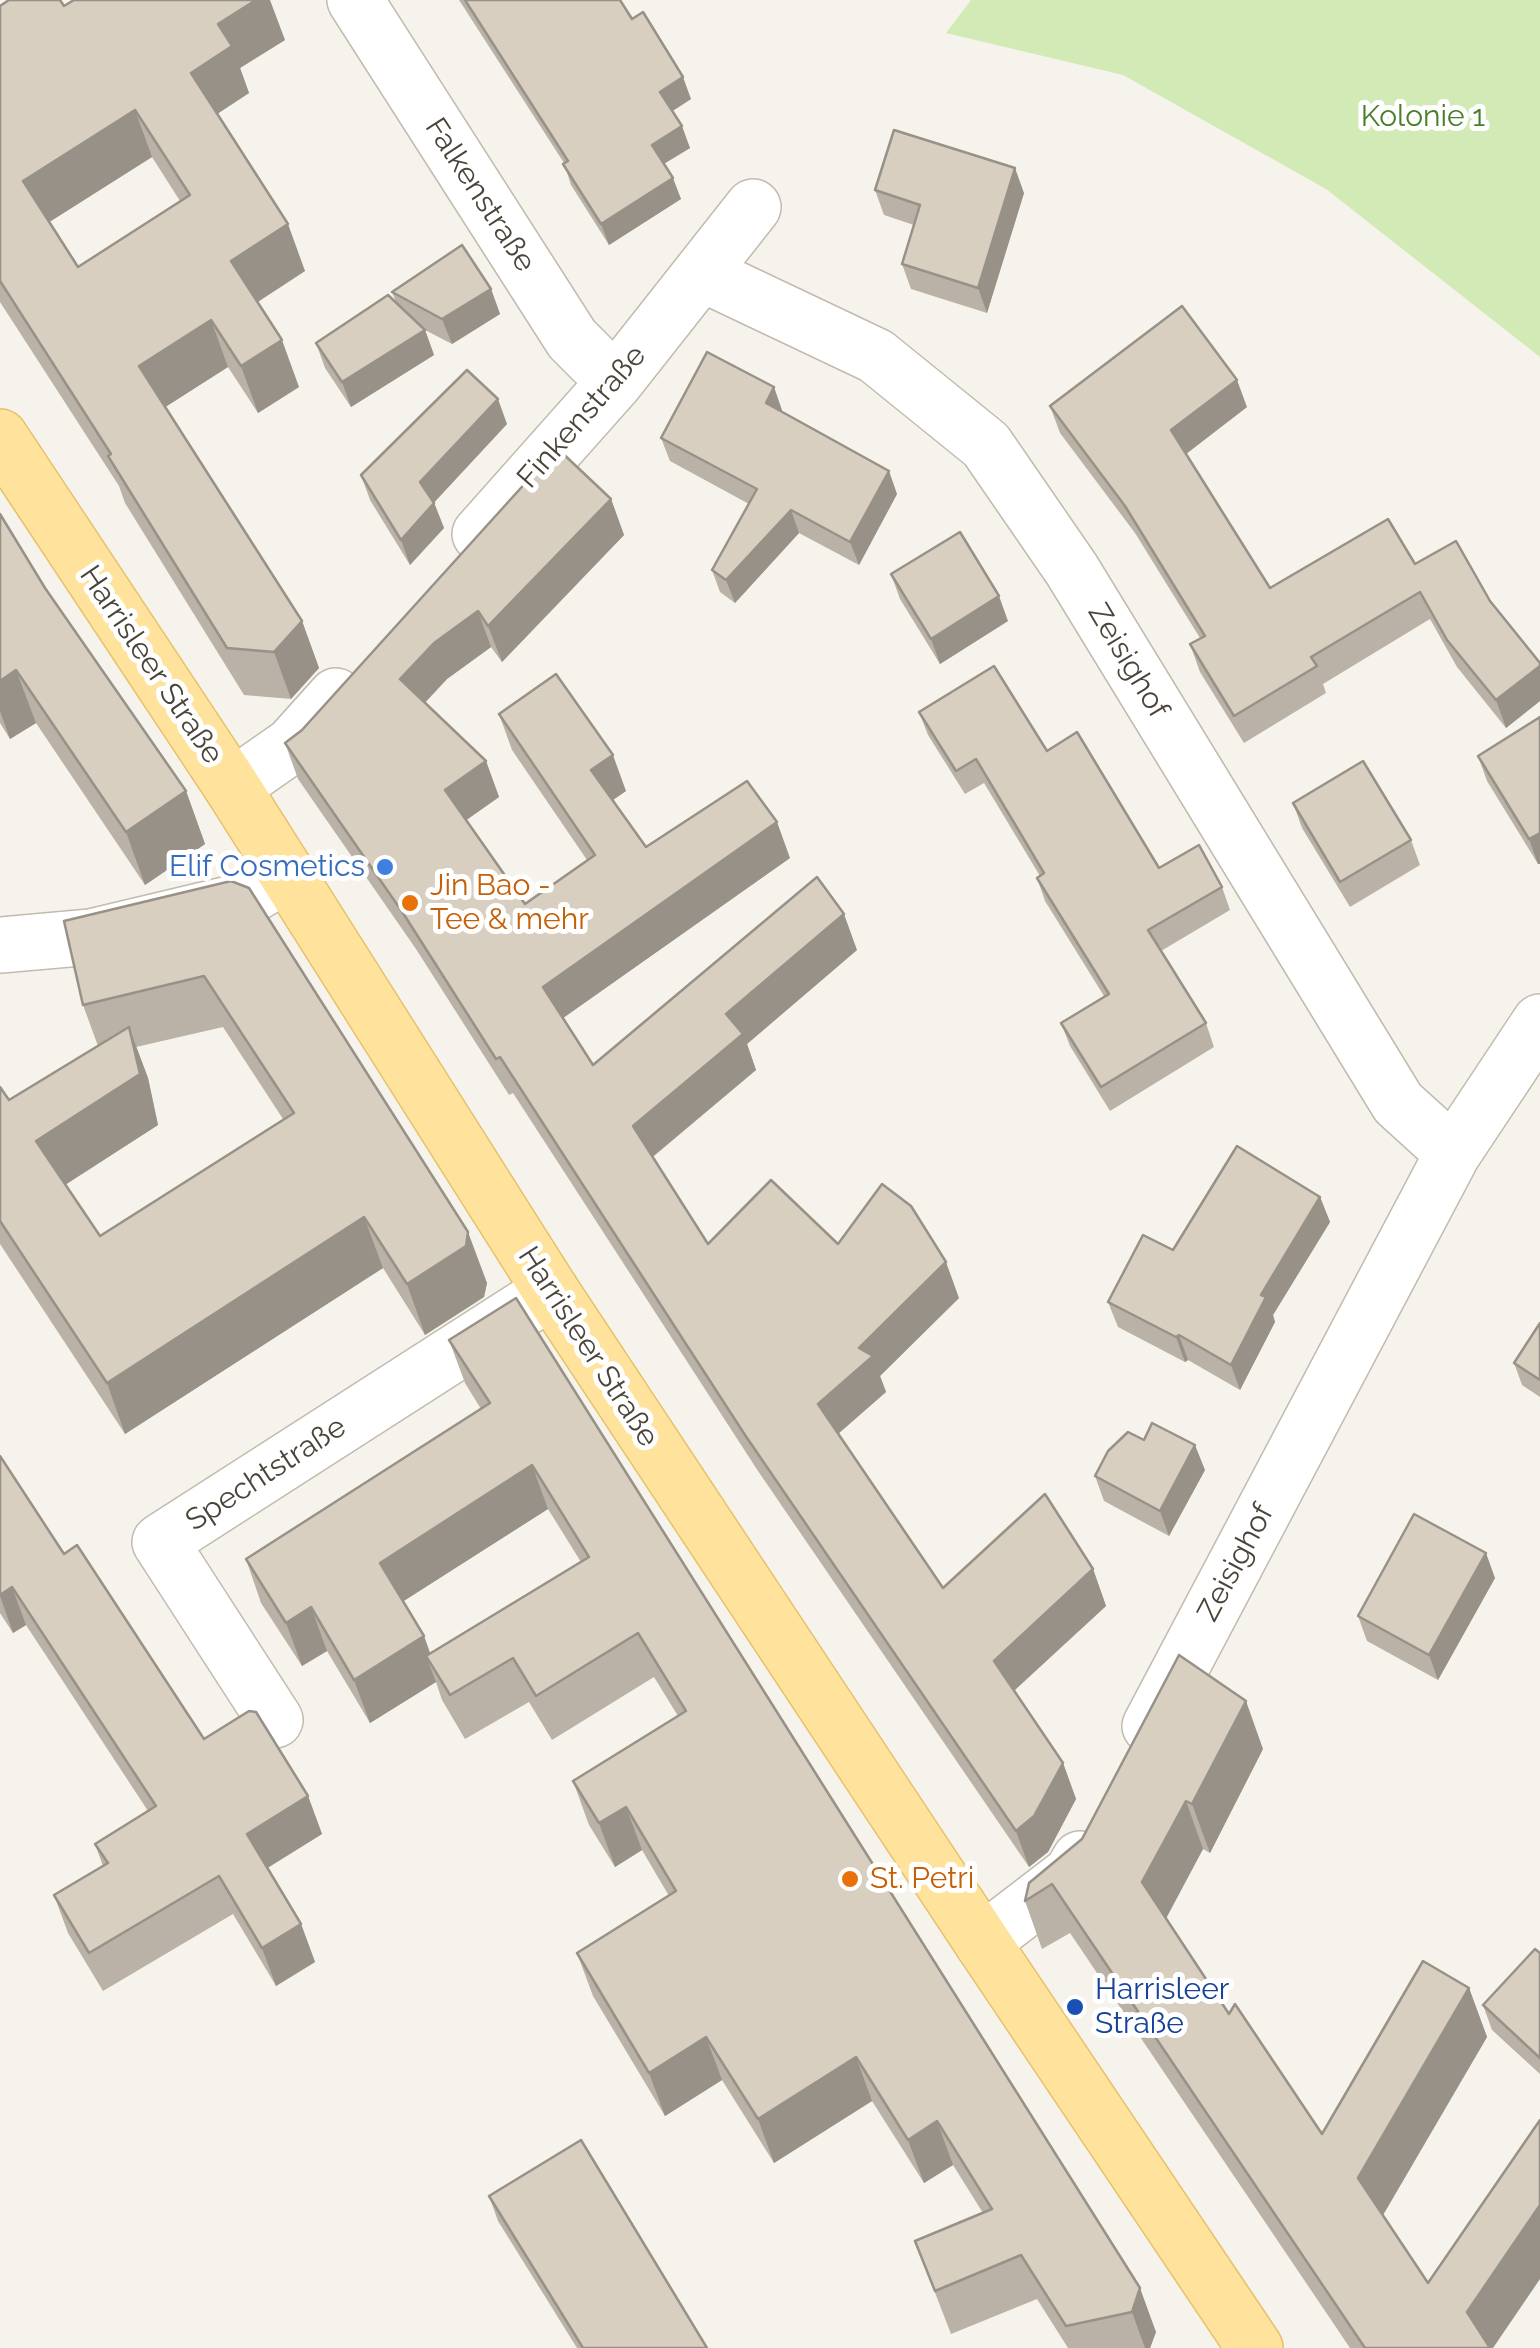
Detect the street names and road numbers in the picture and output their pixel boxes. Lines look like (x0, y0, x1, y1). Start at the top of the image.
street label: Falkenstraße (417, 111, 543, 279)
street label: Finkenstraße (510, 338, 654, 496)
street label: Harrisleer Straße (72, 559, 230, 771)
street label: Zeisighof (1080, 597, 1176, 725)
street label: Harrisleer Straße (510, 1240, 666, 1454)
street label: Spechtstraße (179, 1409, 353, 1539)
street label: Zeisighof (1190, 1498, 1282, 1628)

